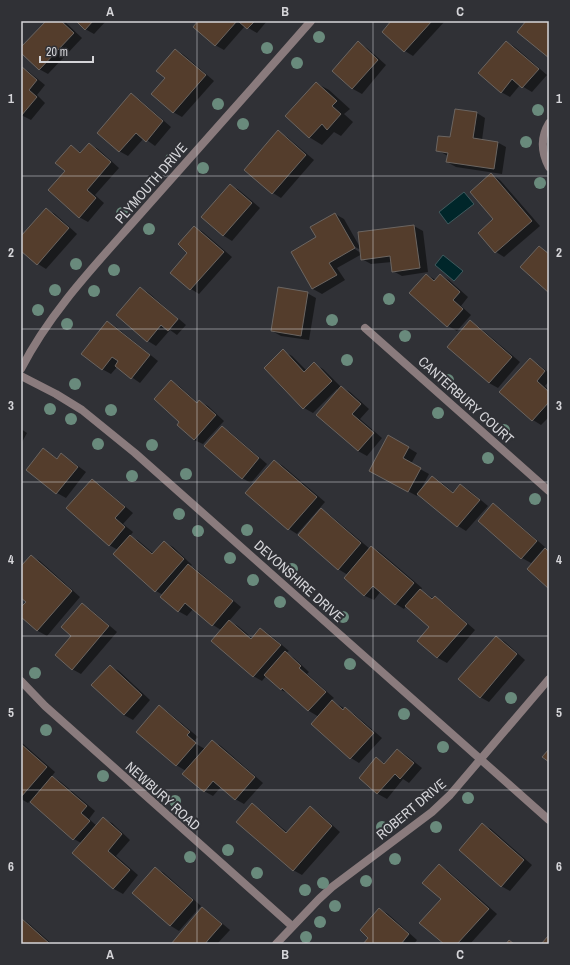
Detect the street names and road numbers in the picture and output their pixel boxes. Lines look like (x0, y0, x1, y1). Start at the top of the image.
street label: PLYMOUTH DRIVE (111, 139, 191, 227)
street label: CANTERBURY COURT (414, 352, 518, 448)
street label: DEVONSHIRE DRIVE (251, 536, 347, 626)
street label: NEWBURY ROAD (122, 758, 204, 834)
street label: ROBERT DRIVE (372, 775, 450, 843)

